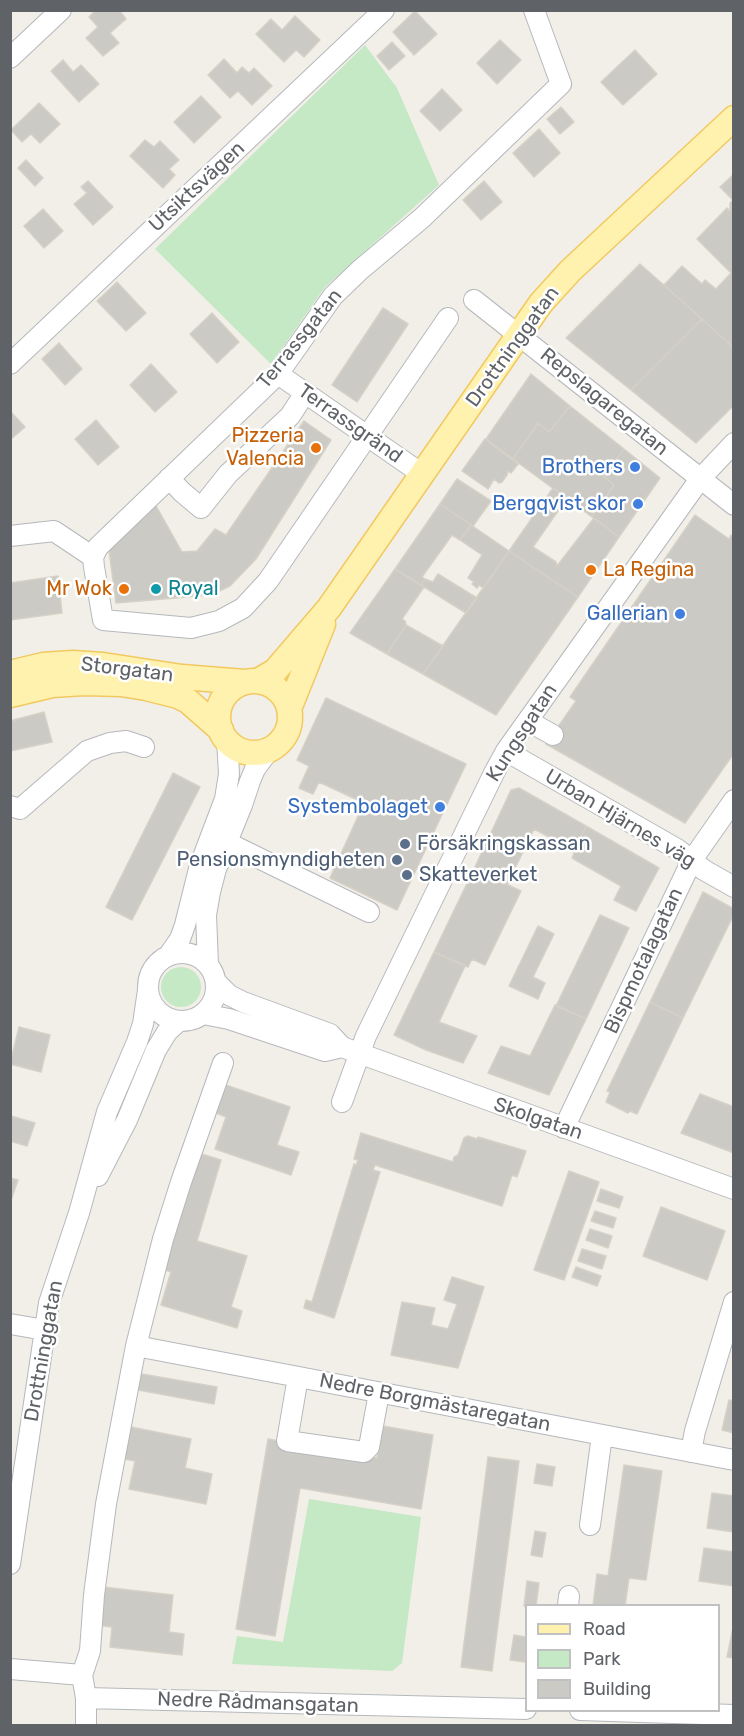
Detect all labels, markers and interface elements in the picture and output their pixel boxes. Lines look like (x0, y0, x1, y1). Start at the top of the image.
street label: Utsiktsvägen (144, 137, 250, 237)
street label: Drottninggatan (461, 282, 565, 412)
street label: Terrassgatan (253, 284, 347, 394)
street label: Repslagaregatan (535, 343, 673, 461)
street label: Terrassgränd (293, 379, 407, 469)
place label: Pizzeria Valencia (226, 424, 304, 471)
marker: Pizzeria Valencia (309, 441, 323, 455)
place label: Brothers (542, 455, 623, 479)
marker: Brothers (628, 460, 642, 474)
place label: Bergqvist skor (492, 492, 626, 516)
marker: Bergqvist skor (631, 497, 645, 511)
place label: La Regina (603, 558, 694, 582)
marker: La Regina (584, 563, 598, 577)
place label: Mr Wok (46, 577, 112, 601)
place label: Royal (168, 577, 219, 601)
marker: Mr Wok (117, 582, 131, 596)
marker: Royal (149, 582, 163, 596)
place label: Gallerian (587, 602, 668, 626)
marker: Gallerian (673, 607, 687, 621)
street label: Storgatan (79, 652, 175, 688)
street label: Kungsgatan (482, 680, 562, 786)
street label: Urban Hjärnes väg (540, 764, 700, 874)
place label: Systembolaget (288, 795, 428, 819)
marker: Systembolaget (433, 800, 447, 814)
place label: Försäkringskassan (417, 832, 591, 856)
marker: Försäkringskassan (398, 837, 412, 851)
place label: Pensionsmyndigheten (176, 848, 385, 872)
marker: Pensionsmyndigheten (390, 853, 404, 867)
place label: Skatteverket (419, 863, 537, 887)
marker: Skatteverket (400, 868, 414, 882)
street label: Bispmotalagatan (600, 884, 688, 1038)
street label: Skolgatan (490, 1093, 586, 1145)
street label: Drottninggatan (20, 1278, 68, 1424)
street label: Nedre Borgmästaregatan (317, 1369, 553, 1437)
legend (525, 1604, 720, 1712)
text: Road (583, 1618, 626, 1640)
text: Park (583, 1648, 620, 1670)
text: Building (583, 1678, 651, 1700)
street label: Nedre Rådmansgatan (157, 1687, 359, 1719)

